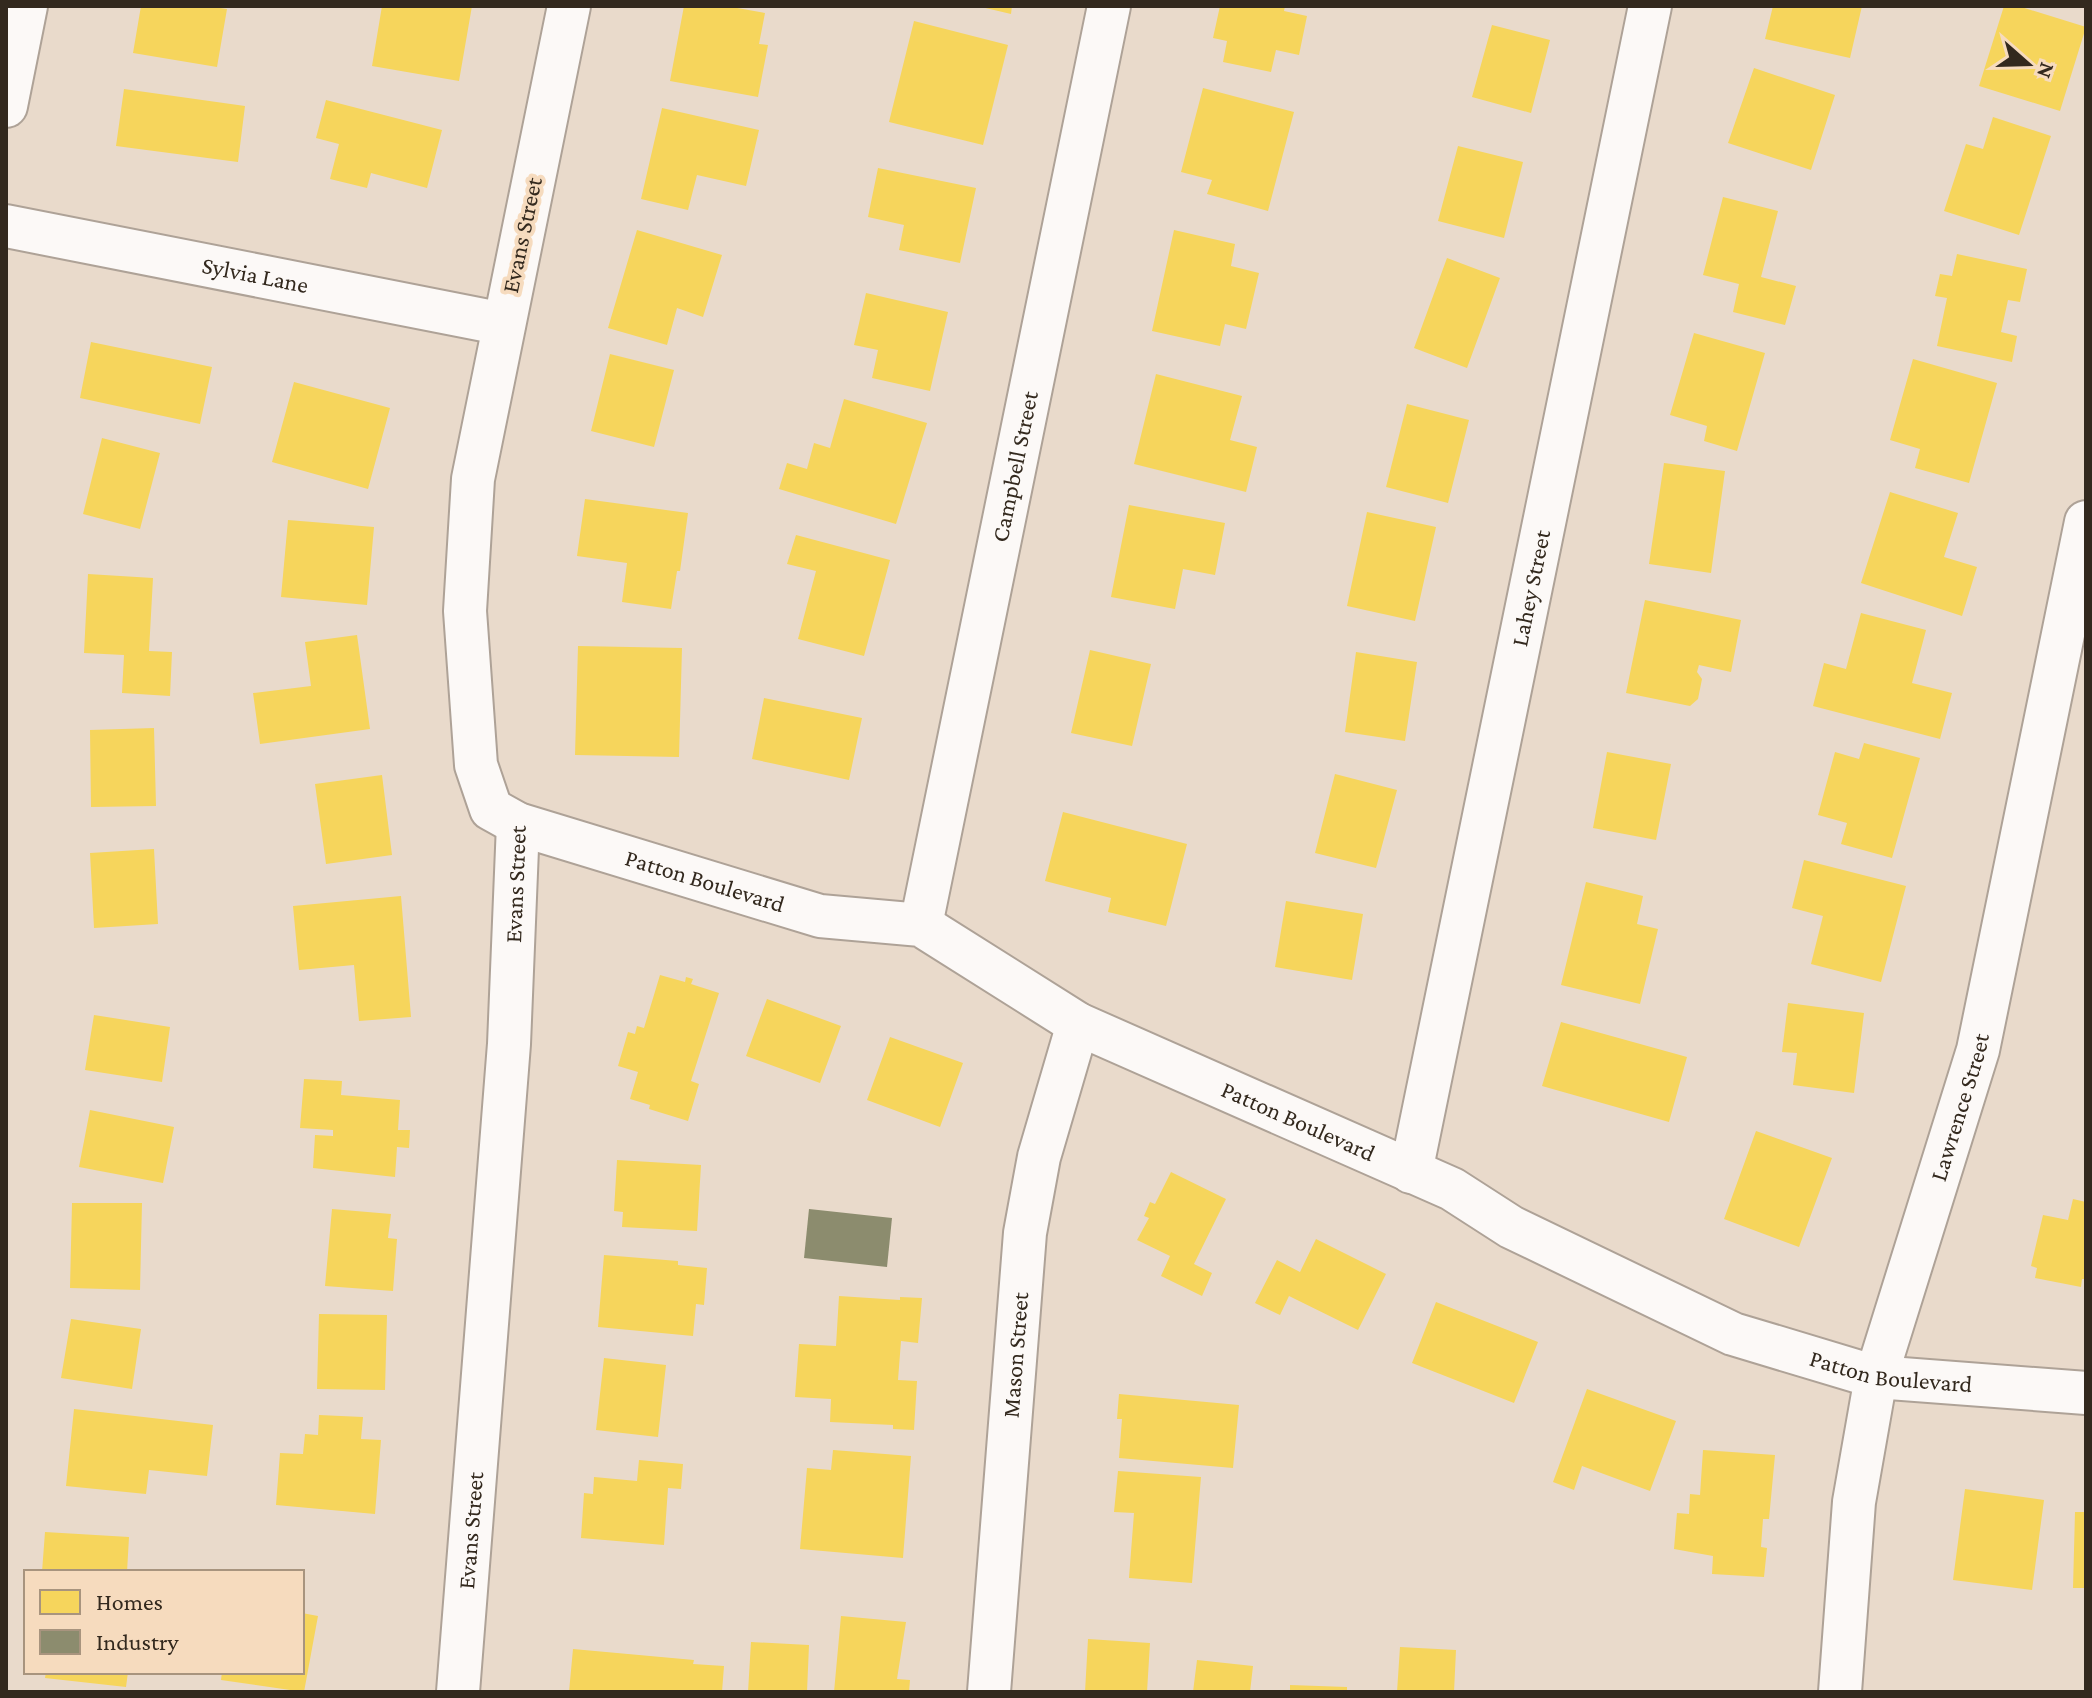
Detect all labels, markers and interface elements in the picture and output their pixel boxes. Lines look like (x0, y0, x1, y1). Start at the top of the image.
north arrow (1988, 24, 2068, 104)
text: N (2032, 59, 2061, 82)
street label: Evans Street (496, 174, 547, 295)
street label: Sylvia Lane (200, 251, 311, 298)
street label: Campbell Street (986, 388, 1043, 544)
street label: Lahey Street (1505, 526, 1555, 649)
street label: Evans Street (499, 824, 531, 943)
street label: Patton Boulevard (622, 843, 788, 918)
street label: Lawrence Street (1924, 1030, 1994, 1184)
street label: Patton Boulevard (1217, 1075, 1380, 1166)
street label: Mason Street (997, 1290, 1033, 1419)
street label: Patton Boulevard (1807, 1344, 1974, 1397)
street label: Evans Street (452, 1470, 488, 1590)
legend (24, 1570, 304, 1674)
text: Homes (96, 1588, 163, 1615)
text: Industry (96, 1628, 179, 1655)

